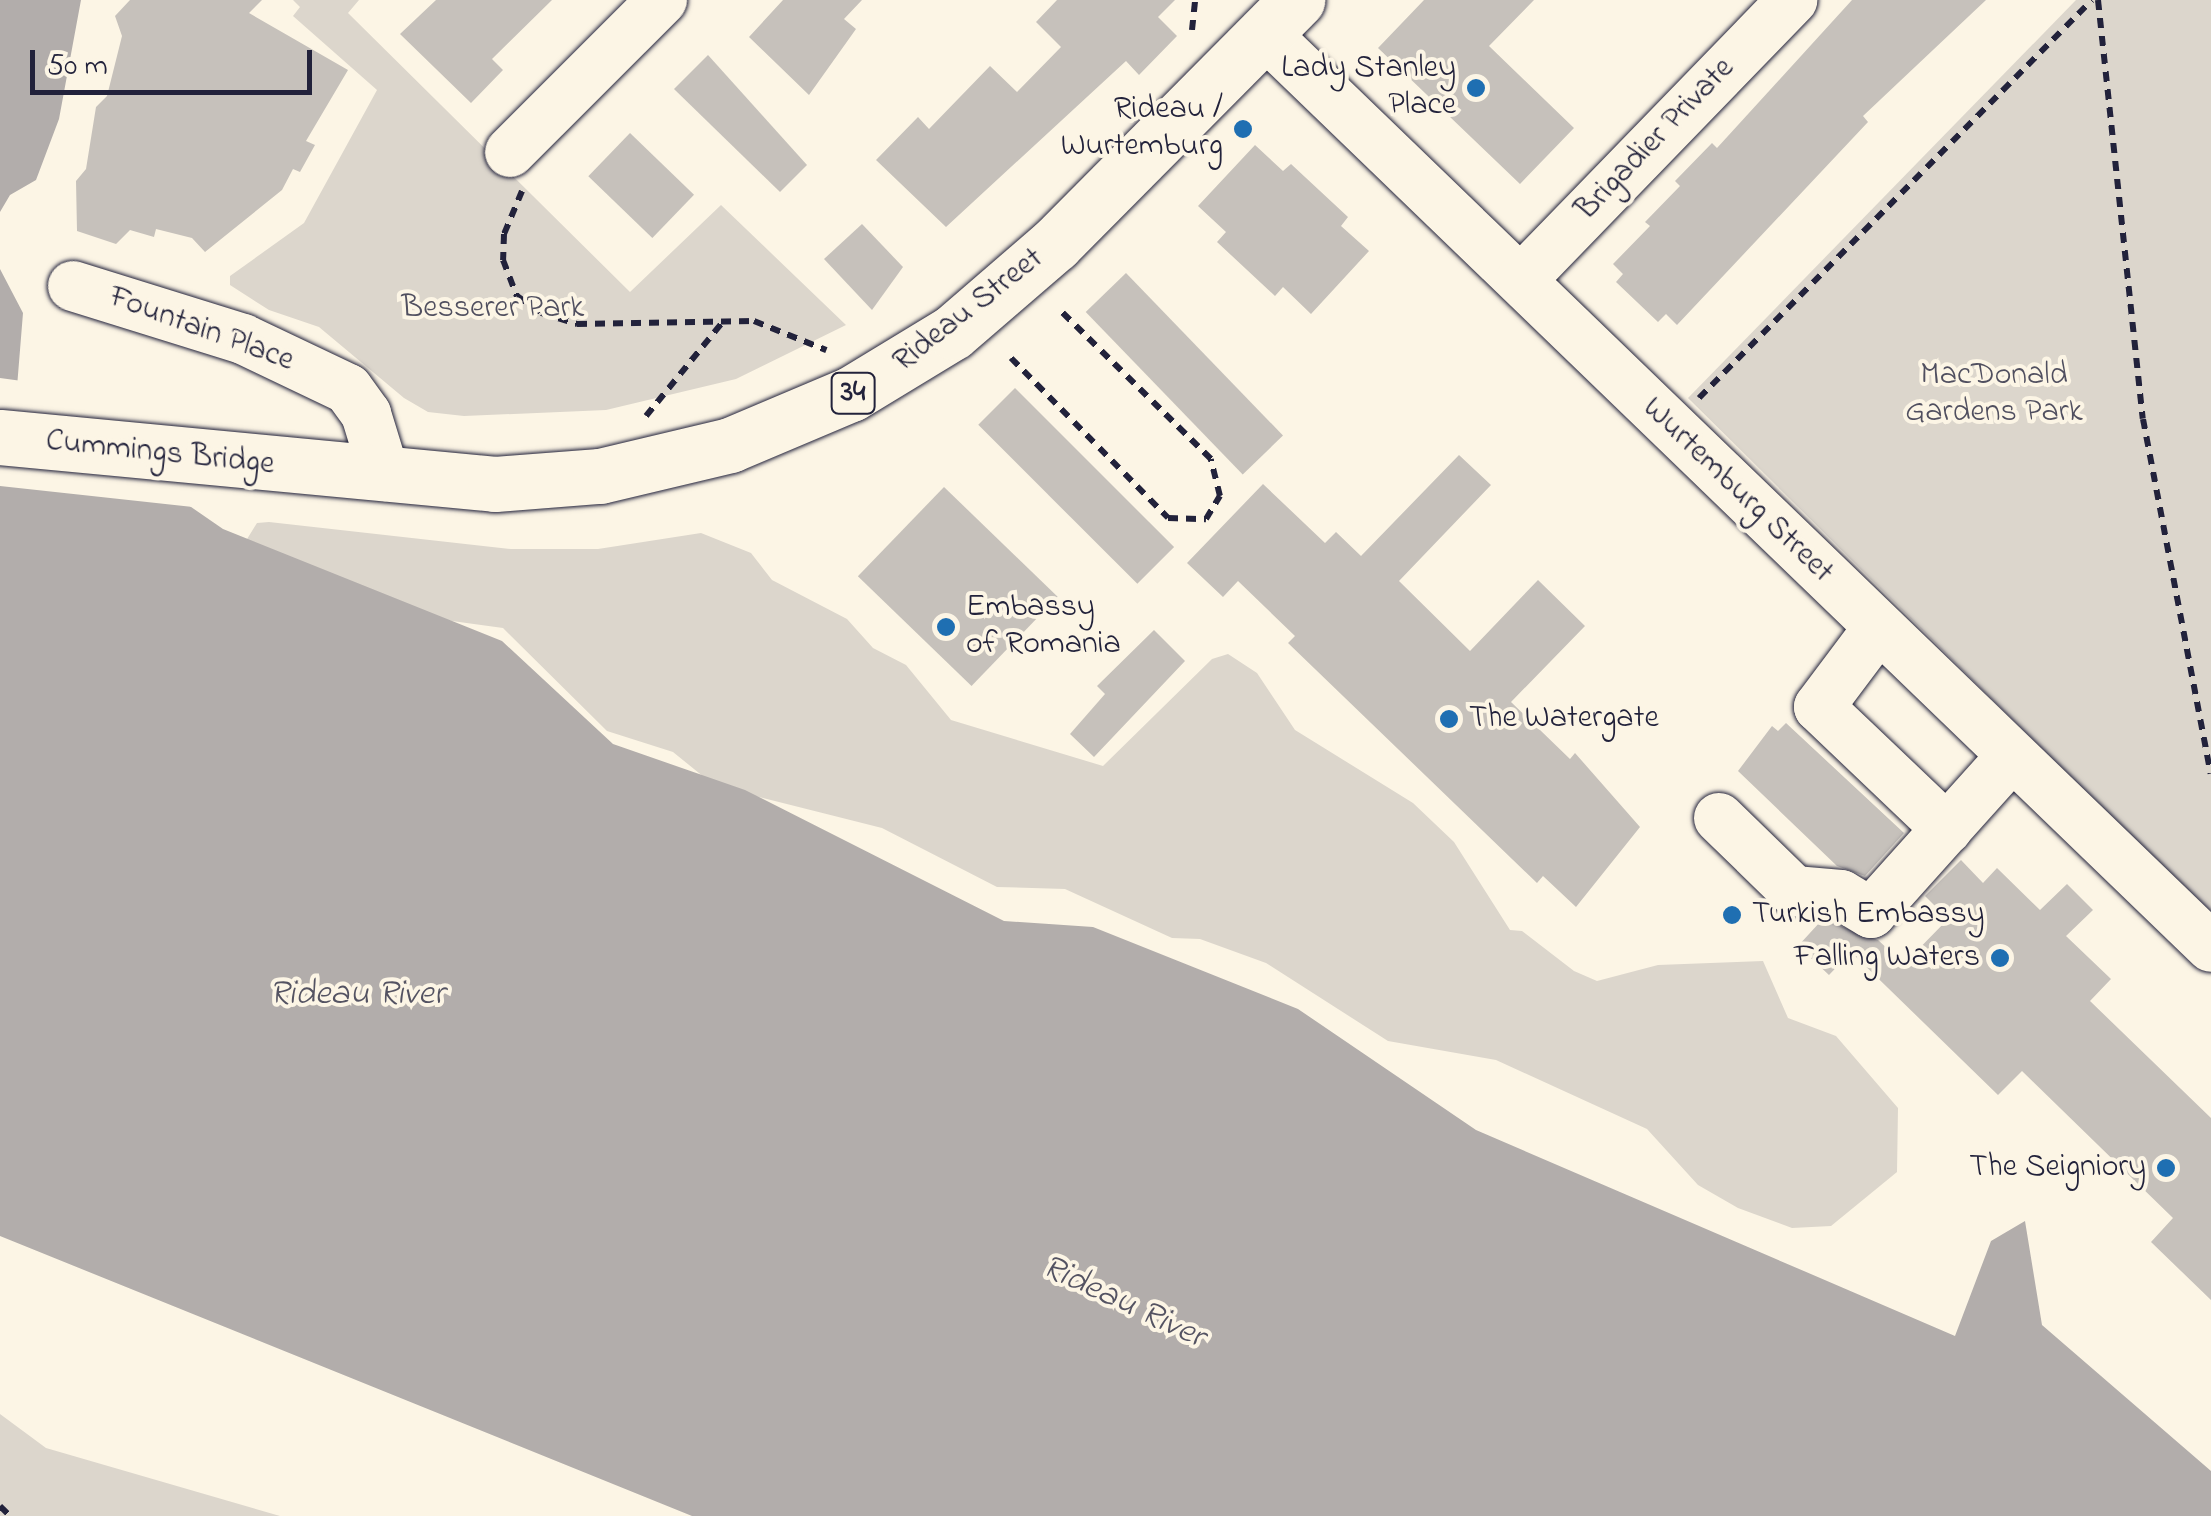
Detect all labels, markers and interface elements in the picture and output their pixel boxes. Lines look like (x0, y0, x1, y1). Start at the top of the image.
scale bar (35, 30, 318, 92)
text: 50 m (47, 45, 108, 89)
street label: Brigadier Private (1569, 50, 1743, 230)
place label: Lady Stanley Place (1281, 51, 1456, 126)
marker: Lady Stanley Place (1465, 77, 1487, 99)
place label: Rideau / Wurtemburg (1061, 92, 1223, 167)
marker: Rideau / Wurtemburg (1232, 118, 1254, 140)
street label: Rideau Street (886, 240, 1052, 382)
street label: Fountain Place (103, 279, 299, 381)
park label: Besserer Park (402, 290, 584, 328)
park label: MacDonald Gardens Park (1905, 358, 2083, 433)
road number: 34 (830, 368, 876, 418)
street label: Wurtemburg Street (1633, 390, 1841, 592)
street label: Cummings Bridge (44, 423, 276, 485)
place label: Embassy of Romania (966, 590, 1121, 665)
marker: Embassy of Romania (935, 616, 957, 638)
place label: The Watergate (1469, 700, 1659, 738)
marker: The Watergate (1438, 708, 1460, 730)
place label: Turkish Embassy (1752, 896, 1985, 934)
marker: Turkish Embassy (1721, 904, 1743, 926)
place label: Falling Waters (1794, 939, 1980, 977)
marker: Falling Waters (1989, 947, 2011, 969)
water label: Rideau River (269, 974, 445, 1016)
place label: The Seigniory (1969, 1149, 2146, 1187)
marker: The Seigniory (2155, 1157, 2177, 1179)
water label: Rideau River (1035, 1247, 1211, 1359)

